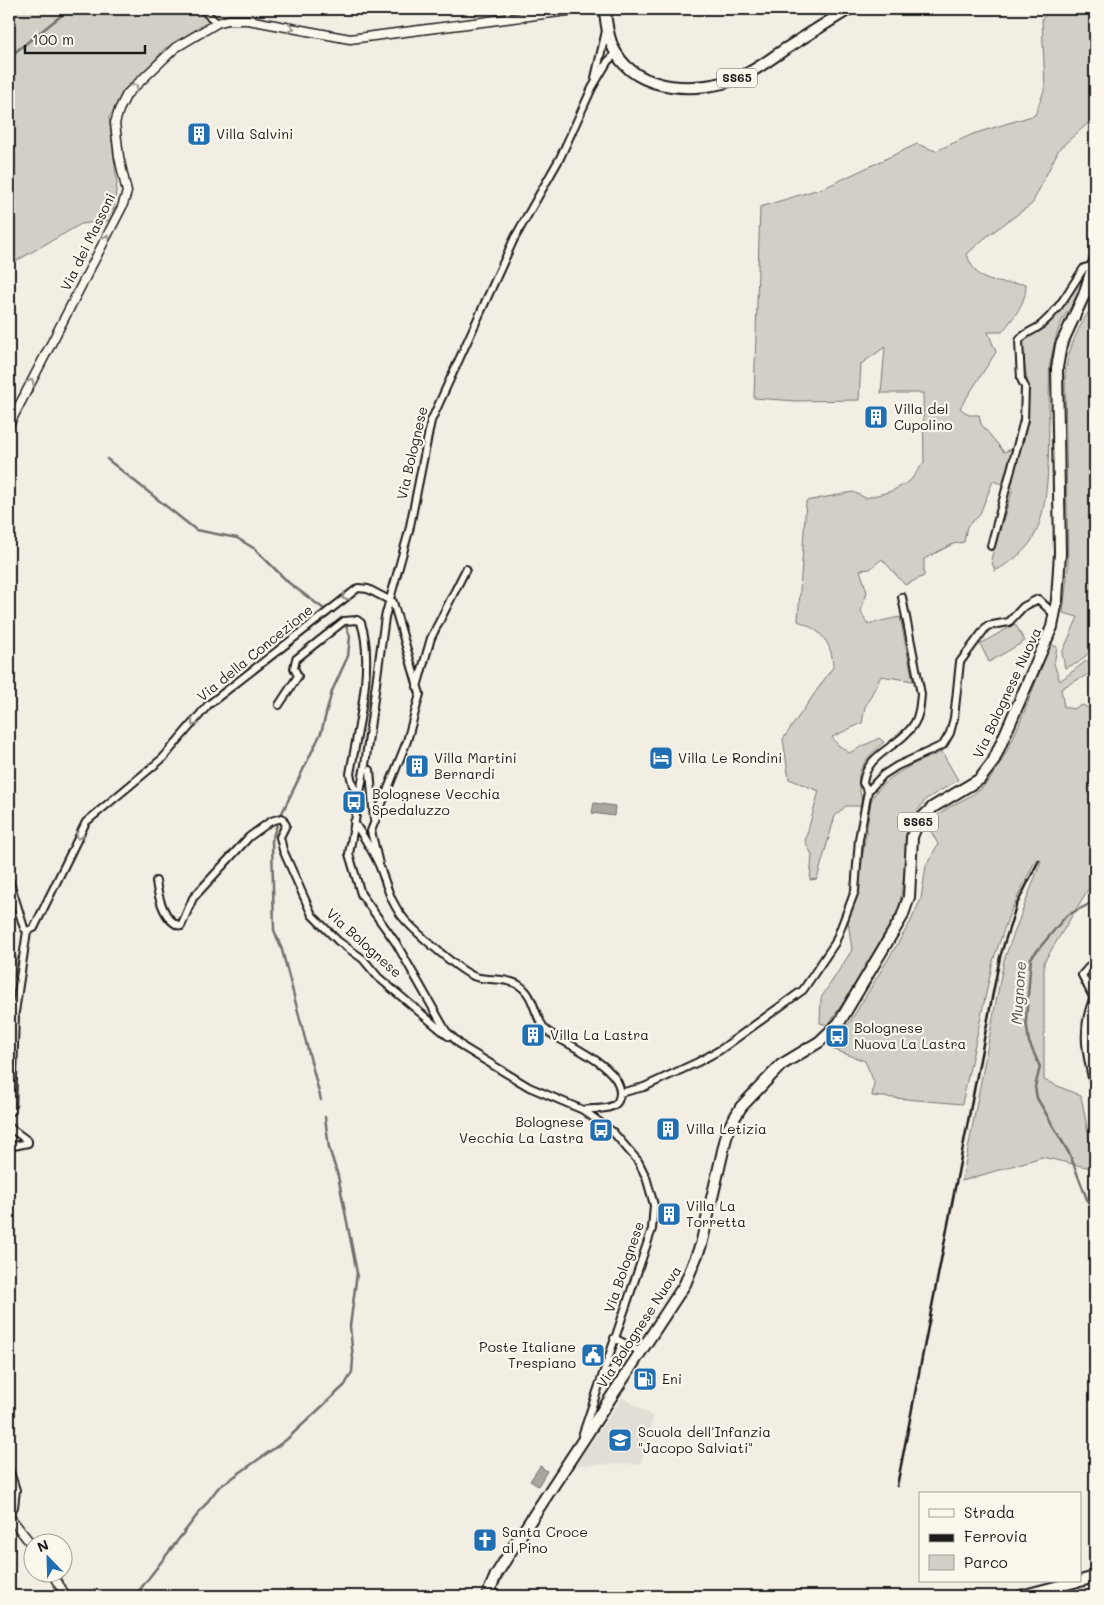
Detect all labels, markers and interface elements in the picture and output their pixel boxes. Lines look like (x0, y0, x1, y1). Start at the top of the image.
scale bar (25, 22, 145, 54)
one-way arrow (286, 22, 295, 33)
text: 100 m (32, 29, 74, 49)
road number: SS65 (717, 68, 757, 88)
one-way arrow (129, 84, 138, 93)
building icon: Villa Salvini (186, 121, 212, 147)
place label: Villa Salvini (216, 124, 293, 143)
street label: Via dei Massoni (56, 190, 119, 294)
one-way arrow (100, 234, 110, 243)
one-way arrow (25, 378, 35, 387)
place label: Villa del Cupolino (894, 399, 952, 434)
street label: Via Bolognese (392, 404, 431, 501)
building icon: Villa del Cupolino (863, 404, 889, 430)
one-way arrow (341, 591, 351, 600)
street label: Via della Concezione (193, 600, 317, 705)
street label: Via Bolognese Nuova (968, 624, 1045, 761)
one-way arrow (190, 717, 199, 726)
hotel icon: Villa Le Rondini (648, 745, 674, 771)
place label: Villa Martini Bernardi (434, 748, 517, 783)
place label: Villa Le Rondini (678, 748, 782, 767)
building icon: Villa Martini Bernardi (404, 753, 430, 779)
place label: Bolognese Vecchia Spedaluzzo (372, 784, 500, 819)
bus stop icon: Bolognese Vecchia Spedaluzzo (341, 789, 367, 815)
road number: SS65 (898, 812, 938, 832)
one-way arrow (75, 831, 85, 840)
street label: Via Bolognese (323, 904, 406, 982)
water label: Mugnone (1006, 960, 1030, 1025)
place label: Bolognese Nuova La Lastra (854, 1018, 966, 1053)
building icon: Villa La Lastra (520, 1022, 546, 1048)
bus stop icon: Bolognese Nuova La Lastra (824, 1023, 850, 1049)
place label: Villa La Lastra (550, 1025, 649, 1044)
place label: Bolognese Vecchia La Lastra (459, 1112, 584, 1147)
building icon: Villa Letizia (655, 1116, 681, 1142)
bus stop icon: Bolognese Vecchia La Lastra (588, 1117, 614, 1143)
place label: Villa Letizia (686, 1119, 767, 1138)
place label: Villa La Torretta (686, 1196, 746, 1231)
building icon: Villa La Torretta (656, 1201, 682, 1227)
street label: Via Bolognese (599, 1219, 648, 1315)
street label: Via Bolognese Nuova (592, 1262, 685, 1392)
place label: Poste Italiane Trespiano (479, 1337, 576, 1372)
public building icon: Poste Italiane Trespiano (580, 1342, 606, 1368)
fuel station icon: Eni (632, 1366, 658, 1392)
place label: Eni (662, 1369, 682, 1388)
place label: Scuola dell'Infanzia "Jacopo Salviati" (638, 1422, 771, 1457)
school or university icon: Scuola dell'Infanzia "Jacopo Salviati" (607, 1427, 633, 1453)
legend (919, 1492, 1082, 1582)
text: Strada (964, 1502, 1015, 1522)
place label: Santa Croce al Pino (502, 1522, 588, 1557)
text: Ferrovia (964, 1526, 1028, 1546)
church icon: Santa Croce al Pino (472, 1527, 498, 1553)
north arrow (22, 1532, 72, 1582)
text: N (34, 1535, 51, 1556)
text: Parco (964, 1552, 1008, 1572)

